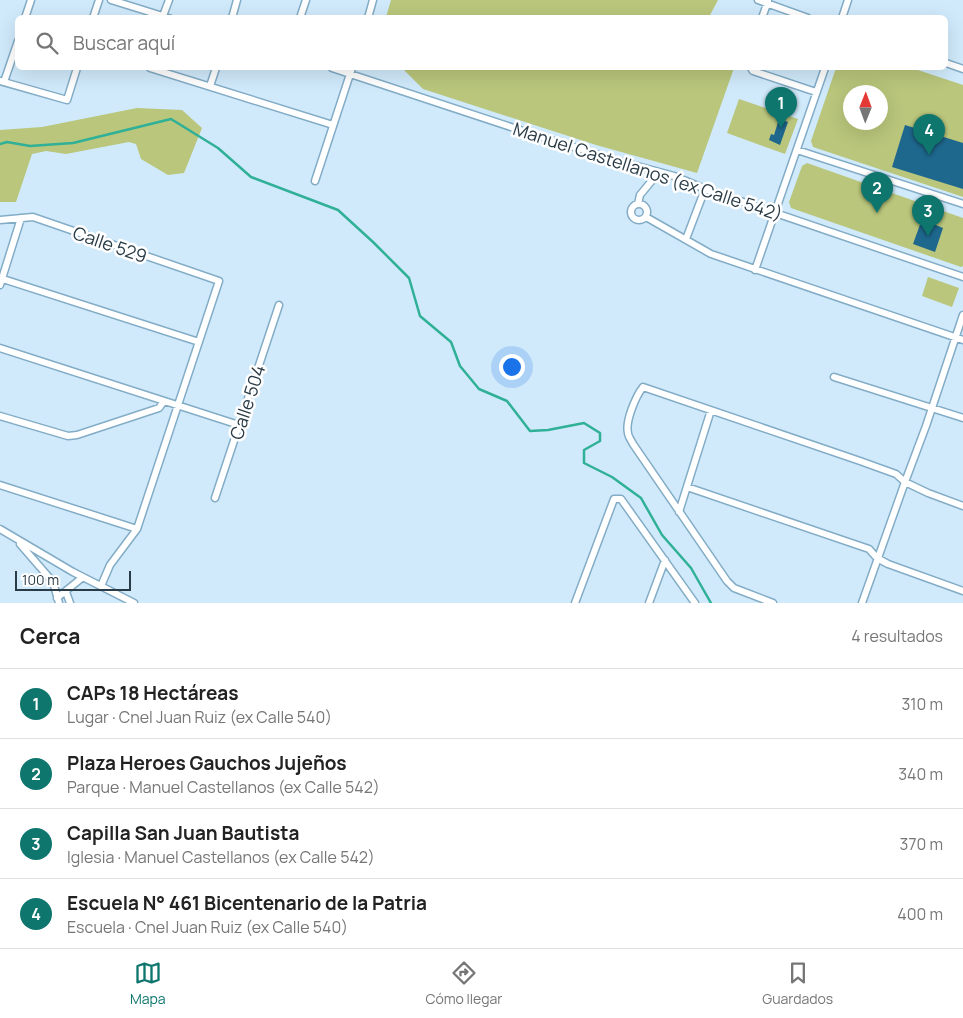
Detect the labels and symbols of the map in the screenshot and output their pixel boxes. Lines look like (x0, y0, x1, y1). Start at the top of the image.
north arrow (843, 85, 888, 130)
pin: 1 (765, 87, 797, 128)
pin: 4 (913, 114, 945, 155)
street label: Manuel Castellanos (ex Calle 542) (510, 116, 786, 226)
pin: 2 (861, 172, 893, 213)
pin: 3 (912, 195, 944, 236)
street label: Calle 529 (70, 220, 150, 268)
your location (499, 354, 525, 380)
street label: Calle 504 (224, 361, 270, 443)
scale bar (15, 568, 131, 591)

